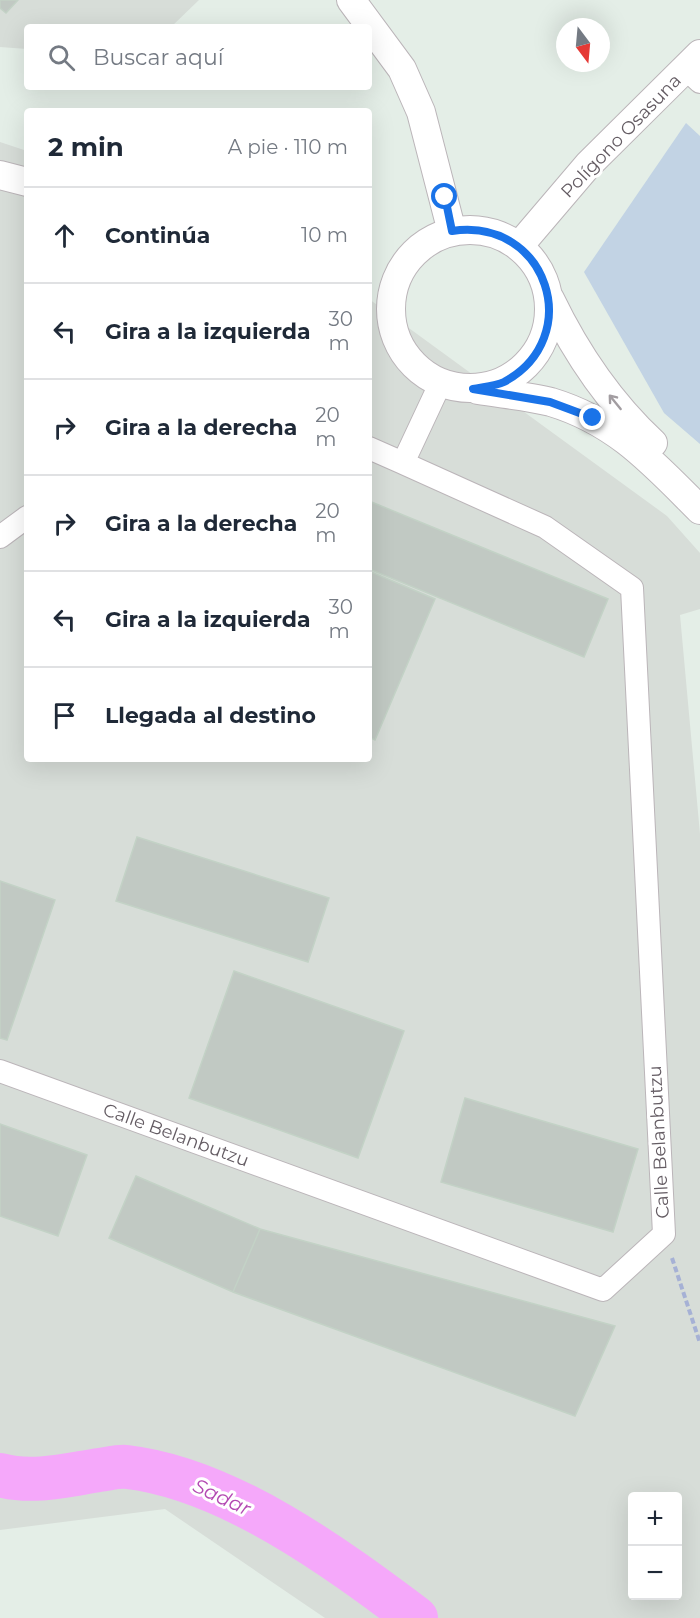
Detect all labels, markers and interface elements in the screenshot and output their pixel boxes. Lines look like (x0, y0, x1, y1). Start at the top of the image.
north arrow (556, 18, 610, 72)
search box (24, 24, 372, 90)
icon: search (45, 41, 78, 74)
text: Buscar aquí (93, 44, 224, 71)
street label: Polígono Osasuna (556, 70, 686, 202)
text: 2 min (48, 131, 124, 163)
text: A pie · 110 m (228, 135, 348, 159)
route start (431, 183, 457, 209)
icon: ahead (48, 219, 81, 252)
text: Continúa (105, 222, 210, 249)
text: 10 m (301, 223, 348, 247)
text: 30 m (329, 307, 353, 355)
icon: left (48, 315, 81, 348)
text: Gira a la izquierda (105, 318, 311, 345)
one-way arrow (608, 394, 621, 410)
text: 20 m (315, 403, 340, 451)
route end (579, 404, 605, 430)
icon: right (48, 411, 81, 444)
text: Gira a la derecha (105, 414, 297, 441)
text: 20 m (315, 499, 340, 547)
icon: right (48, 507, 81, 540)
text: Gira a la derecha (105, 510, 297, 537)
text: 30 m (329, 595, 353, 643)
icon: left (48, 603, 81, 636)
text: Gira a la izquierda (105, 606, 311, 633)
icon: arrive (48, 699, 81, 732)
text: Llegada al destino (105, 702, 316, 729)
street label: Calle Belanbutzu (644, 1065, 674, 1219)
street label: Calle Belanbutzu (100, 1098, 252, 1172)
water label: Sadar (189, 1473, 256, 1521)
map controls (628, 1492, 682, 1600)
button: + (628, 1492, 682, 1546)
button: − (628, 1546, 682, 1600)

